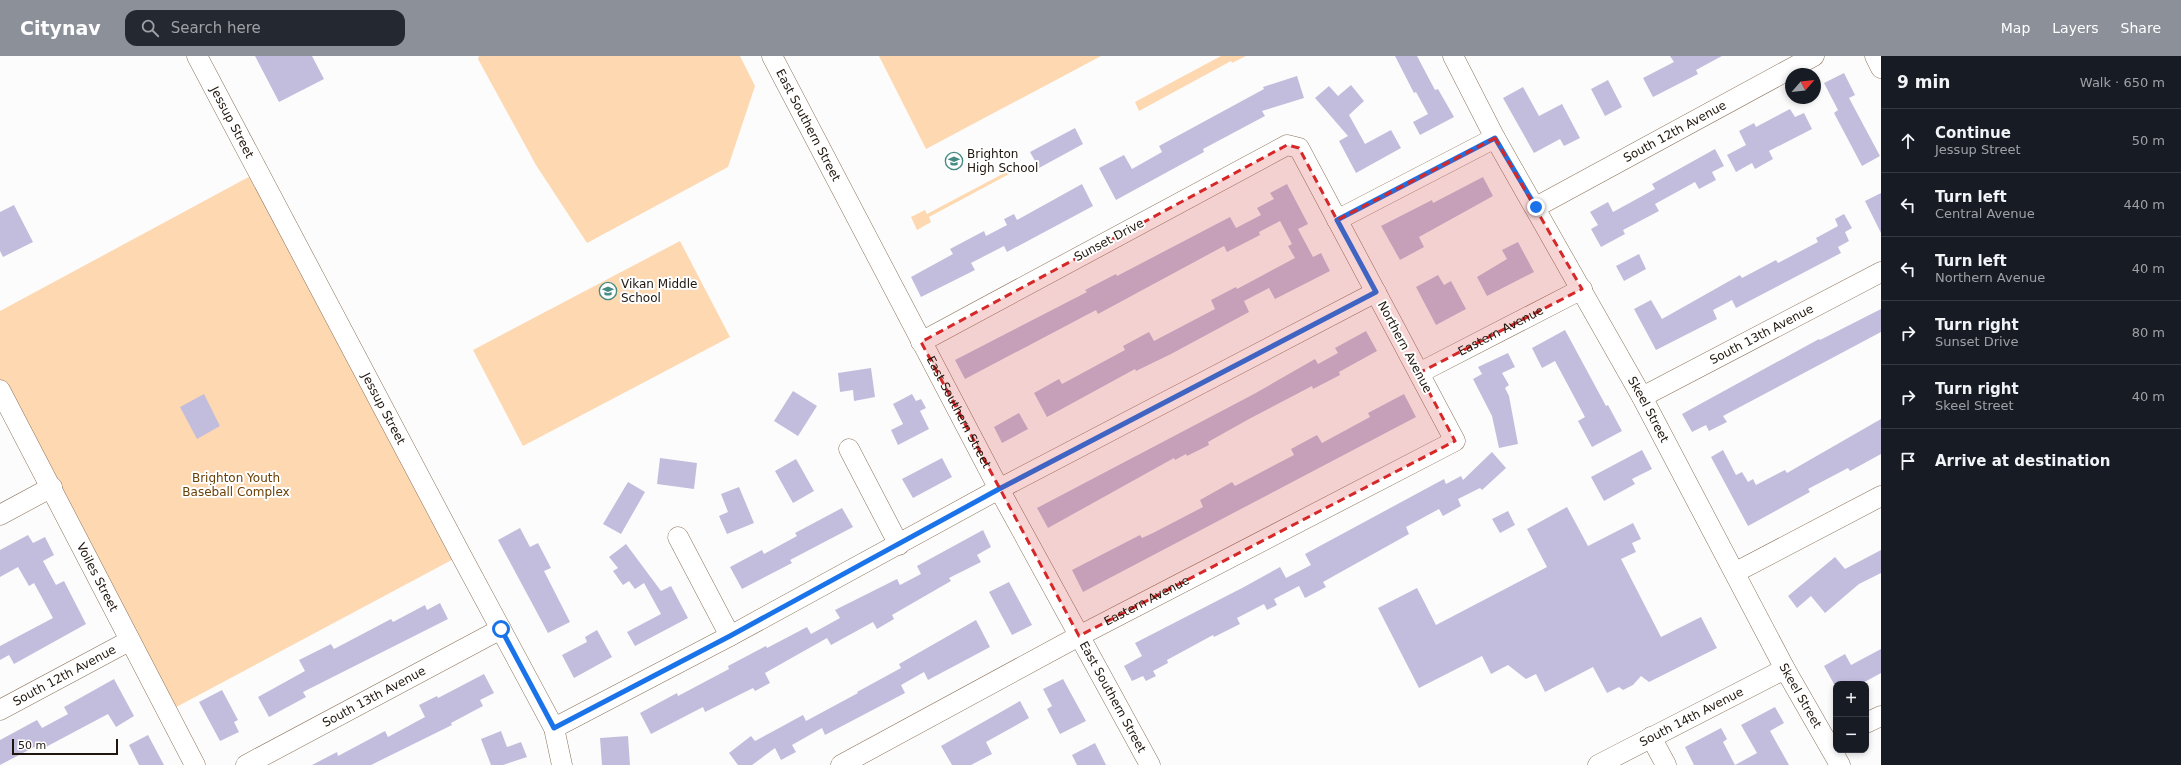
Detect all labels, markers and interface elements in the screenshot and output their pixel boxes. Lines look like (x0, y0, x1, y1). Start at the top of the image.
search box (125, 10, 405, 46)
text: Citynav (20, 17, 101, 39)
icon: search (139, 17, 161, 39)
text: Search here (171, 19, 261, 37)
text: Map (2001, 20, 2030, 36)
text: Layers (2052, 20, 2099, 36)
text: Share (2121, 20, 2161, 36)
street label: East Southern Street (773, 67, 844, 184)
north arrow (1785, 68, 1821, 104)
text: 9 min (1897, 72, 1950, 92)
text: Walk · 650 m (2080, 75, 2165, 90)
street label: Jessup Street (207, 83, 257, 161)
street label: South 12th Avenue (1621, 98, 1729, 165)
text: Continue (1935, 124, 2011, 142)
icon: ahead (1897, 130, 1919, 152)
text: 50 m (2132, 133, 2165, 148)
text: Jessup Street (1935, 142, 2021, 157)
place label: Brighton High School (967, 147, 1038, 175)
school or university icon: Brighton High School (944, 151, 964, 171)
text: Turn left (1935, 188, 2007, 206)
icon: left (1897, 194, 1919, 216)
text: 440 m (2123, 197, 2165, 212)
route end (1527, 198, 1545, 216)
text: Central Avenue (1935, 206, 2035, 221)
street label: Sunset Drive (1072, 216, 1146, 264)
text: Turn left (1935, 252, 2007, 270)
icon: left (1897, 258, 1919, 280)
text: 40 m (2132, 261, 2165, 276)
text: Northern Avenue (1935, 270, 2045, 285)
place label: Vikan Middle School (621, 277, 697, 305)
school or university icon: Vikan Middle School (598, 281, 618, 301)
street label: Northern Avenue (1375, 299, 1435, 395)
street label: South 13th Avenue (1708, 302, 1816, 367)
street label: Eastern Avenue (1456, 303, 1546, 359)
text: Turn right (1935, 316, 2019, 334)
icon: right (1897, 322, 1919, 344)
text: 80 m (2132, 325, 2165, 340)
text: Sunset Drive (1935, 334, 2018, 349)
street label: East Southern Street (923, 354, 994, 471)
street label: Jessup Street (358, 370, 408, 447)
street label: Skeel Street (1625, 374, 1672, 445)
text: Turn right (1935, 380, 2019, 398)
icon: right (1897, 386, 1919, 408)
text: 40 m (2132, 389, 2165, 404)
text: Skeel Street (1935, 398, 2014, 413)
icon: arrive (1897, 450, 1919, 472)
text: Arrive at destination (1935, 452, 2110, 470)
park label: Brighton Youth Baseball Complex (182, 471, 290, 499)
street label: Voiles Street (74, 541, 121, 614)
street label: Eastern Avenue (1102, 573, 1192, 629)
route start (492, 620, 510, 638)
street label: East Southern Street (1077, 639, 1149, 755)
street label: South 12th Avenue (10, 642, 118, 709)
street label: Skeel Street (1776, 661, 1825, 731)
street label: South 13th Avenue (320, 664, 428, 730)
map controls (1833, 681, 1869, 753)
button: + (1833, 681, 1869, 717)
street label: South 14th Avenue (1637, 685, 1746, 749)
button: − (1833, 717, 1869, 753)
scale bar (12, 737, 118, 756)
text: 50 m (18, 739, 46, 752)

